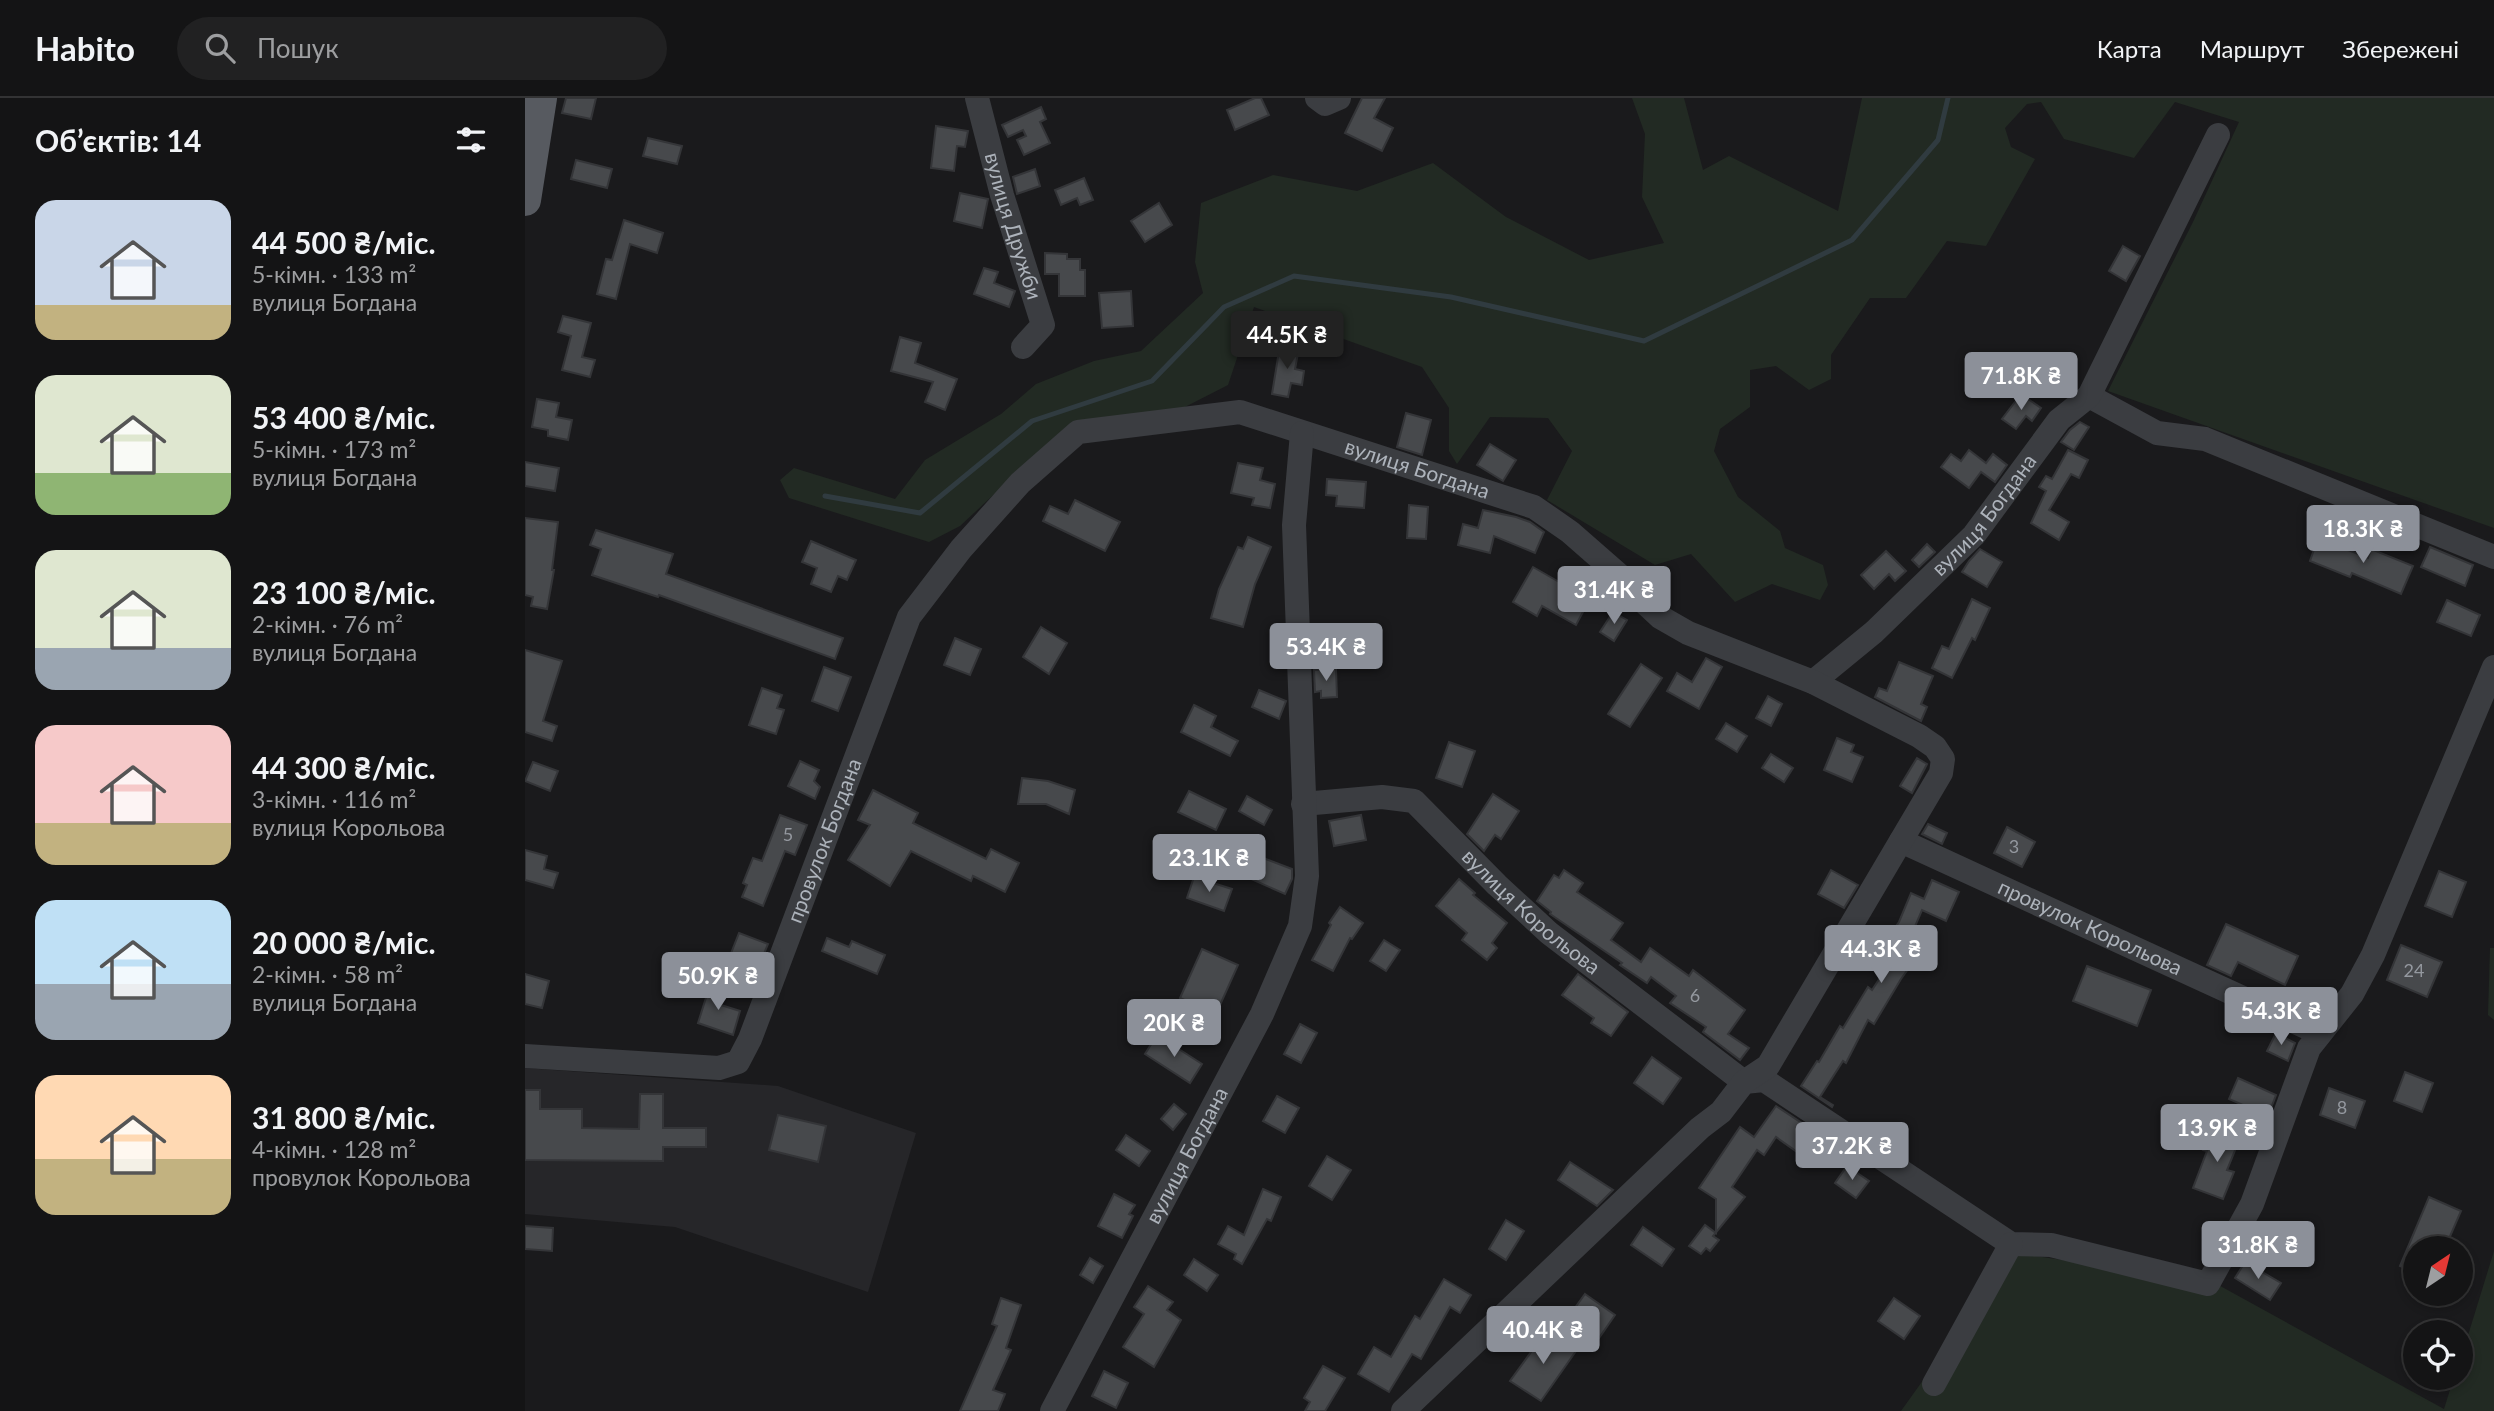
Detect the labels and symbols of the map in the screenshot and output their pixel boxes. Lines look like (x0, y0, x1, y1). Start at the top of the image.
street label: вулиця Дружби (981, 150, 1048, 302)
pin: 44.5K ₴ (1222, 312, 1352, 371)
pin: 71.8K ₴ (1956, 352, 2086, 412)
street label: вулиця Богдана (1342, 433, 1493, 503)
street label: вулиця Богдана (1926, 448, 2041, 580)
pin: 18.3K ₴ (2298, 505, 2428, 565)
pin: 31.4K ₴ (1549, 566, 1679, 626)
pin: 53.4K ₴ (1261, 624, 1391, 683)
street label: провулок Богдана (781, 754, 866, 926)
house number: 5 (783, 823, 793, 845)
pin: 23.1K ₴ (1144, 834, 1274, 894)
house number: 3 (2009, 835, 2019, 857)
street label: вулиця Корольова (1458, 843, 1606, 979)
street label: провулок Корольова (1995, 873, 2187, 980)
pin: 44.3K ₴ (1816, 926, 1946, 985)
pin: 50.9K ₴ (653, 953, 783, 1012)
house number: 24 (2404, 959, 2424, 981)
house number: 6 (1690, 984, 1700, 1006)
pin: 54.3K ₴ (2216, 988, 2346, 1047)
pin: 20K ₴ (1125, 1000, 1223, 1059)
street label: вулиця Богдана (1139, 1082, 1232, 1227)
house number: 8 (2337, 1096, 2347, 1118)
pin: 13.9K ₴ (2152, 1104, 2282, 1164)
pin: 37.2K ₴ (1787, 1122, 1917, 1182)
pin: 31.8K ₴ (2193, 1222, 2323, 1281)
north arrow (2403, 1236, 2473, 1306)
pin: 40.4K ₴ (1478, 1306, 1608, 1366)

